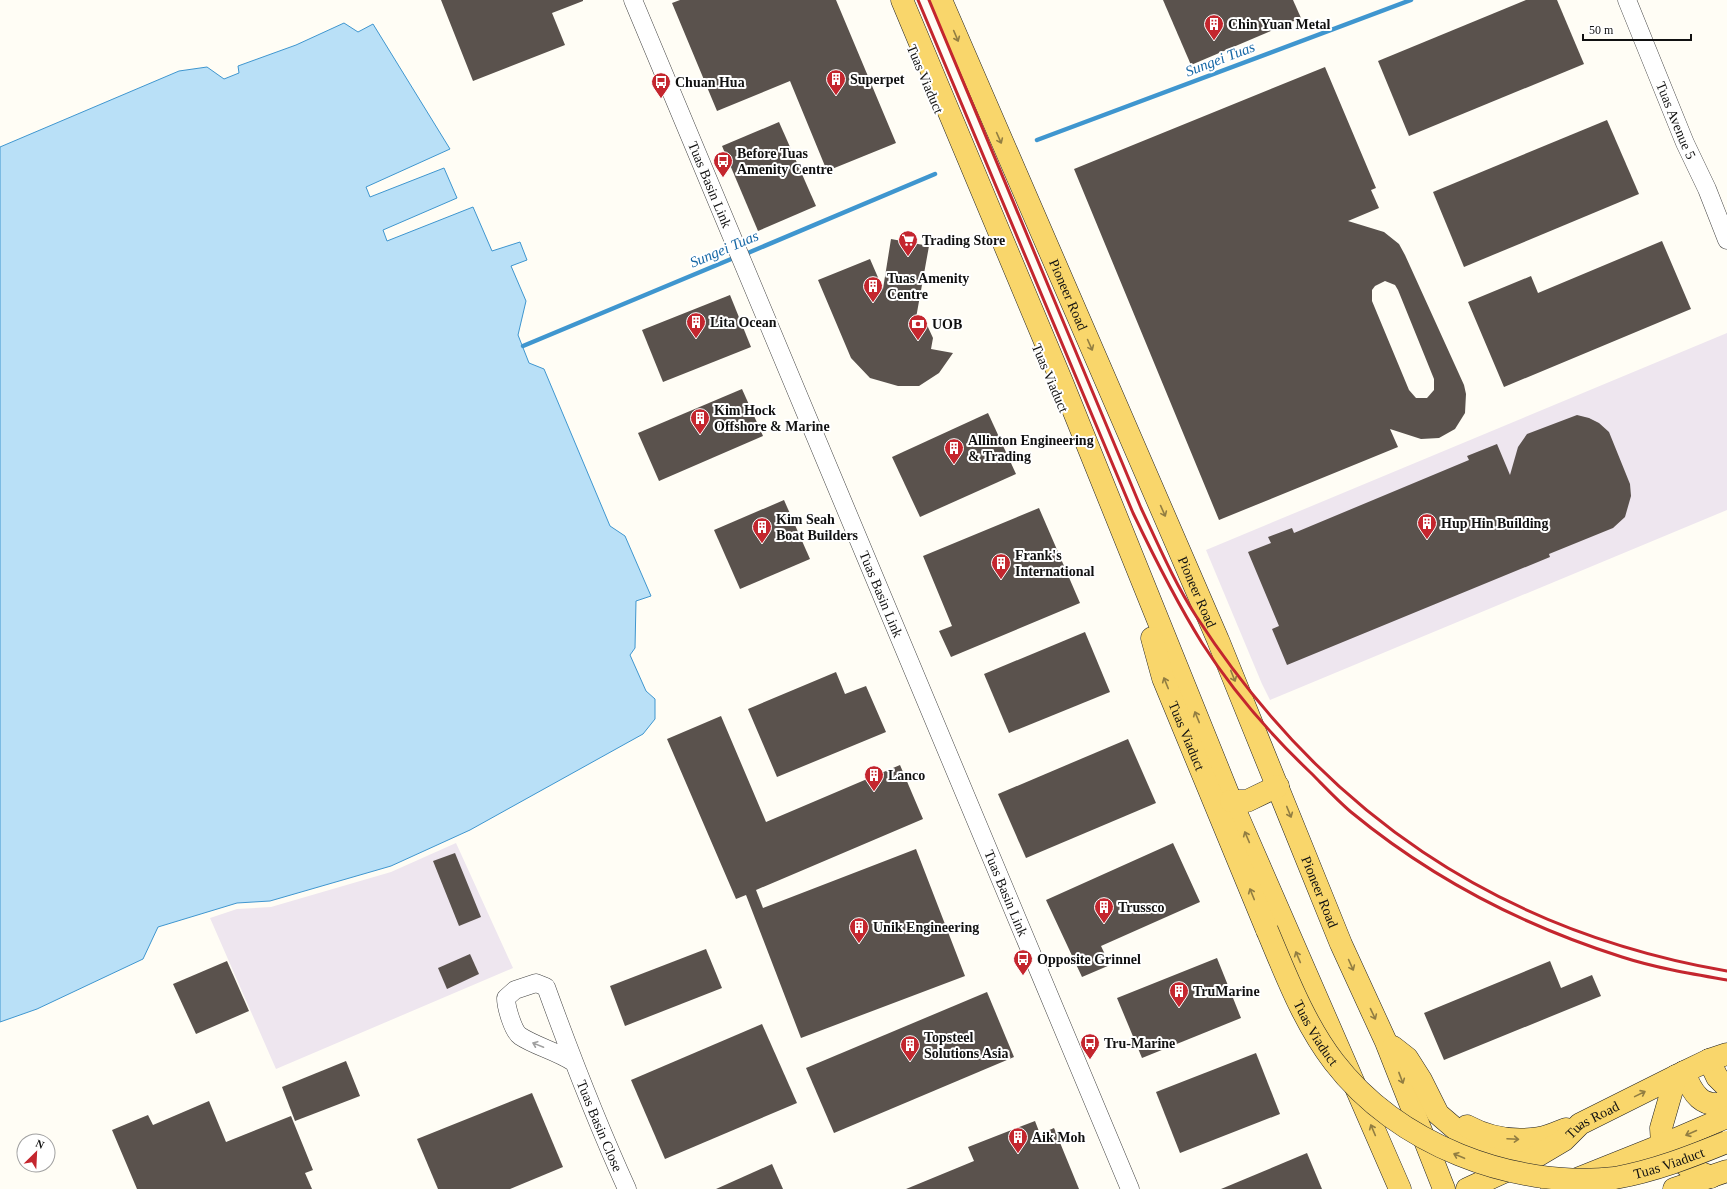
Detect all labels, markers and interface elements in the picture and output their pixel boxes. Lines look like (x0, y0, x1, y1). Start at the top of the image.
building icon: Chin Yuan Metal (1203, 13, 1225, 41)
scale bar (1583, 16, 1691, 42)
place label: Chin Yuan Metal (1228, 17, 1331, 32)
text: 50 m (1589, 23, 1614, 37)
one-way arrow (952, 29, 960, 41)
water label: Sungei Tuas (1183, 38, 1257, 80)
street label: Tuas Viaduct (904, 42, 946, 116)
building icon: Superpet (825, 68, 847, 96)
bus stop icon: Chuan Hua (650, 71, 672, 99)
place label: Superpet (850, 72, 905, 87)
place label: Chuan Hua (675, 75, 745, 90)
street label: Tuas Avenue 5 (1653, 79, 1699, 162)
one-way arrow (996, 131, 1003, 143)
street label: Tuas Basin Link (685, 139, 735, 230)
place label: Before Tuas Amenity Centre (737, 146, 833, 177)
bus stop icon: Before Tuas Amenity Centre (712, 150, 734, 178)
water label: Sungei Tuas (687, 227, 761, 271)
supermarket icon: Trading Store (897, 229, 919, 257)
place label: Trading Store (922, 233, 1005, 248)
street label: Pioneer Road (1047, 257, 1090, 332)
place label: Tuas Amenity Centre (887, 271, 969, 302)
building icon: Tuas Amenity Centre (862, 275, 884, 303)
building icon: Lita Ocean (685, 311, 707, 339)
bank icon: UOB (907, 313, 929, 341)
place label: Lita Ocean (710, 315, 777, 330)
place label: UOB (932, 317, 962, 332)
one-way arrow (1087, 339, 1094, 351)
street label: Tuas Viaduct (1029, 341, 1071, 415)
place label: Kim Hock Offshore & Marine (714, 403, 830, 434)
building icon: Kim Hock Offshore & Marine (689, 407, 711, 435)
place label: Allinton Engineering & Trading (968, 433, 1094, 464)
building icon: Allinton Engineering & Trading (943, 437, 965, 465)
one-way arrow (1160, 505, 1167, 517)
place label: Kim Seah Boat Builders (776, 512, 859, 543)
building icon: Hup Hin Building (1416, 512, 1438, 540)
building icon: Kim Seah Boat Builders (751, 516, 773, 544)
place label: Hup Hin Building (1441, 516, 1548, 531)
place label: Frank's International (1015, 548, 1094, 579)
street label: Tuas Basin Link (857, 549, 906, 640)
building icon: Frank's International (990, 552, 1012, 580)
street label: Pioneer Road (1175, 554, 1219, 630)
one-way arrow (1230, 670, 1237, 682)
one-way arrow (1161, 678, 1169, 690)
street label: Tuas Viaduct (1166, 699, 1208, 773)
one-way arrow (1193, 712, 1200, 724)
building icon: Lanco (863, 764, 885, 792)
place label: Lanco (888, 768, 925, 783)
one-way arrow (1285, 805, 1293, 817)
one-way arrow (1242, 832, 1250, 844)
street label: Tuas Basin Link (982, 848, 1031, 938)
street label: Pioneer Road (1299, 854, 1341, 930)
one-way arrow (1248, 889, 1255, 901)
building icon: Trussco (1093, 896, 1115, 924)
place label: Trussco (1118, 900, 1164, 915)
building icon: Unik Engineering (848, 916, 870, 944)
place label: Unik Engineering (873, 920, 979, 935)
bus stop icon: Opposite Grinnel (1012, 948, 1034, 976)
one-way arrow (1294, 951, 1302, 963)
place label: Opposite Grinnel (1037, 952, 1141, 967)
one-way arrow (1348, 958, 1355, 970)
building icon: TruMarine (1168, 980, 1190, 1008)
place label: TruMarine (1193, 984, 1260, 999)
street label: Tuas Viaduct (1291, 998, 1341, 1068)
one-way arrow (1370, 1007, 1377, 1019)
place label: Topsteel Solutions Asia (924, 1030, 1008, 1061)
bus stop icon: Tru-Marine (1079, 1032, 1101, 1060)
building icon: Topsteel Solutions Asia (899, 1034, 921, 1062)
place label: Tru-Marine (1104, 1036, 1175, 1051)
one-way arrow (533, 1040, 545, 1048)
one-way arrow (1397, 1072, 1405, 1084)
street label: Tuas Basin Close (574, 1078, 626, 1174)
one-way arrow (1634, 1090, 1646, 1097)
street label: Tuas Road (1562, 1098, 1621, 1142)
one-way arrow (1369, 1124, 1376, 1136)
building icon: Aik Moh (1007, 1126, 1029, 1154)
one-way arrow (1686, 1129, 1698, 1137)
place label: Aik Moh (1032, 1130, 1086, 1145)
north arrow (16, 1133, 56, 1173)
one-way arrow (1506, 1135, 1519, 1143)
text: N (34, 1137, 46, 1151)
street label: Tuas Viaduct (1632, 1144, 1706, 1181)
one-way arrow (1454, 1152, 1466, 1160)

